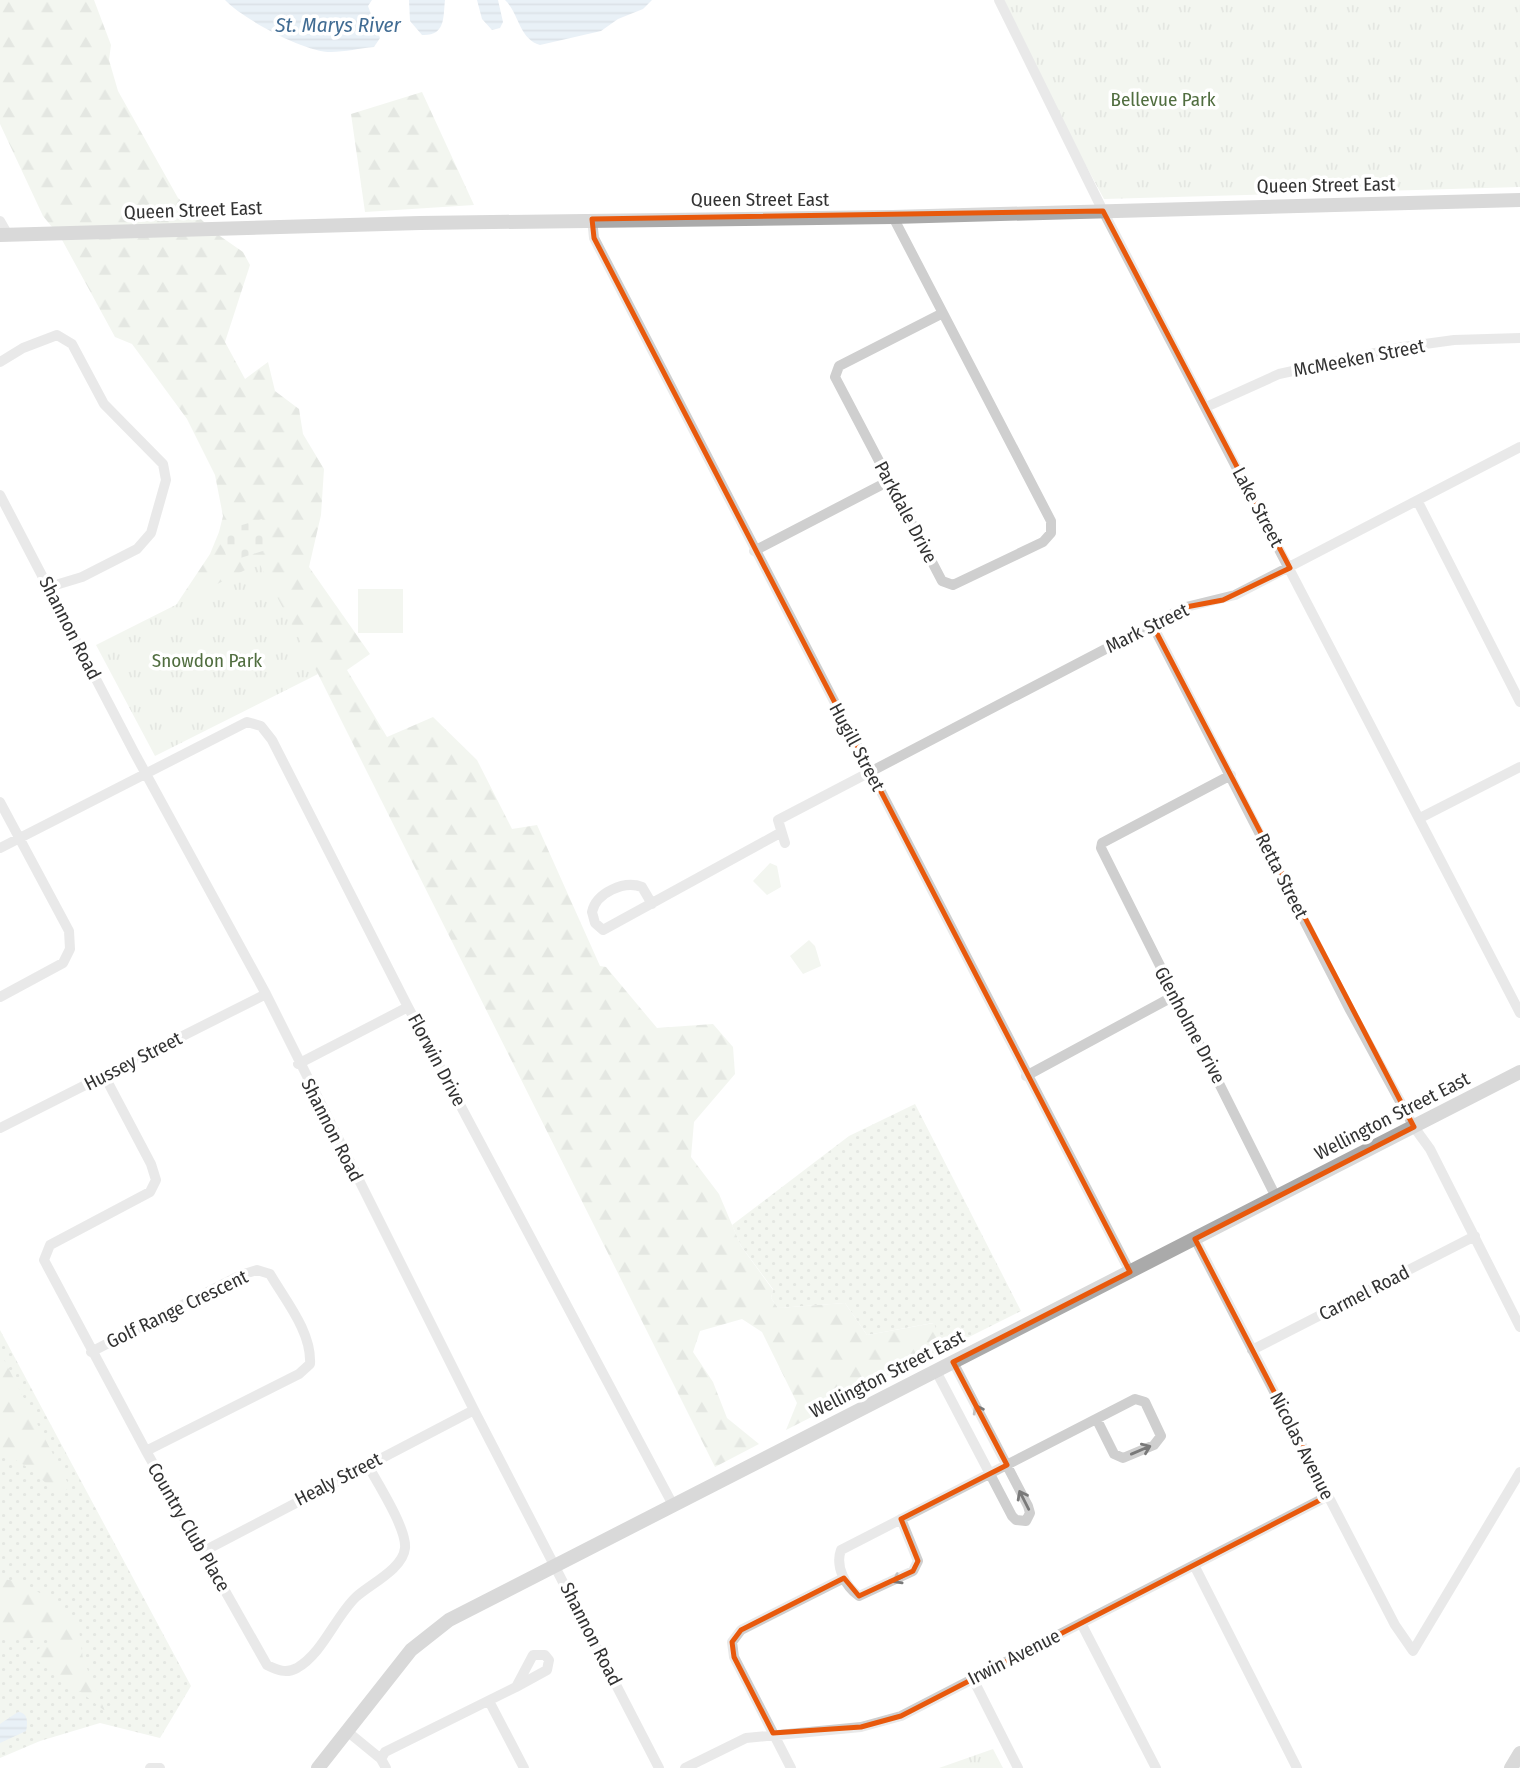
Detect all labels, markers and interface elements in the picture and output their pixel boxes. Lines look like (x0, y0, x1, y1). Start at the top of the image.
water label: St. Marys River (274, 12, 402, 38)
park label: Bellevue Park (1110, 88, 1216, 111)
street label: Queen Street East (1257, 172, 1396, 198)
street label: Queen Street East (691, 188, 830, 211)
street label: Queen Street East (123, 196, 263, 224)
street label: McMeeken Street (1291, 334, 1427, 382)
street label: Parkdale Drive (870, 457, 942, 567)
street label: Lake Street (1227, 463, 1289, 551)
street label: Shannon Road (34, 573, 106, 683)
street label: Mark Street (1102, 598, 1193, 658)
park label: Snowdon Park (152, 649, 262, 672)
street label: Hugill Street (824, 699, 890, 796)
street label: Retta Street (1251, 830, 1314, 923)
street label: Glenholme Drive (1150, 963, 1230, 1087)
street label: Florwin Drive (403, 1010, 471, 1110)
street label: Hussey Street (80, 1026, 186, 1095)
street label: Wellington Street East (1311, 1067, 1474, 1165)
street label: Shannon Road (296, 1075, 368, 1185)
street label: Carmel Road (1315, 1260, 1413, 1326)
street label: Golf Range Crescent (103, 1264, 252, 1353)
street label: Wellington Street East (806, 1325, 969, 1423)
street label: Nicolas Avenue (1265, 1388, 1339, 1504)
one-way arrow (972, 1404, 986, 1425)
one-way arrow (1130, 1443, 1152, 1456)
street label: Healy Street (291, 1447, 386, 1511)
street label: Country Club Place (143, 1458, 235, 1596)
one-way arrow (1017, 1490, 1031, 1511)
one-way arrow (892, 1570, 913, 1584)
street label: Shannon Road (555, 1579, 627, 1689)
street label: Irwin Avenue (964, 1624, 1064, 1690)

